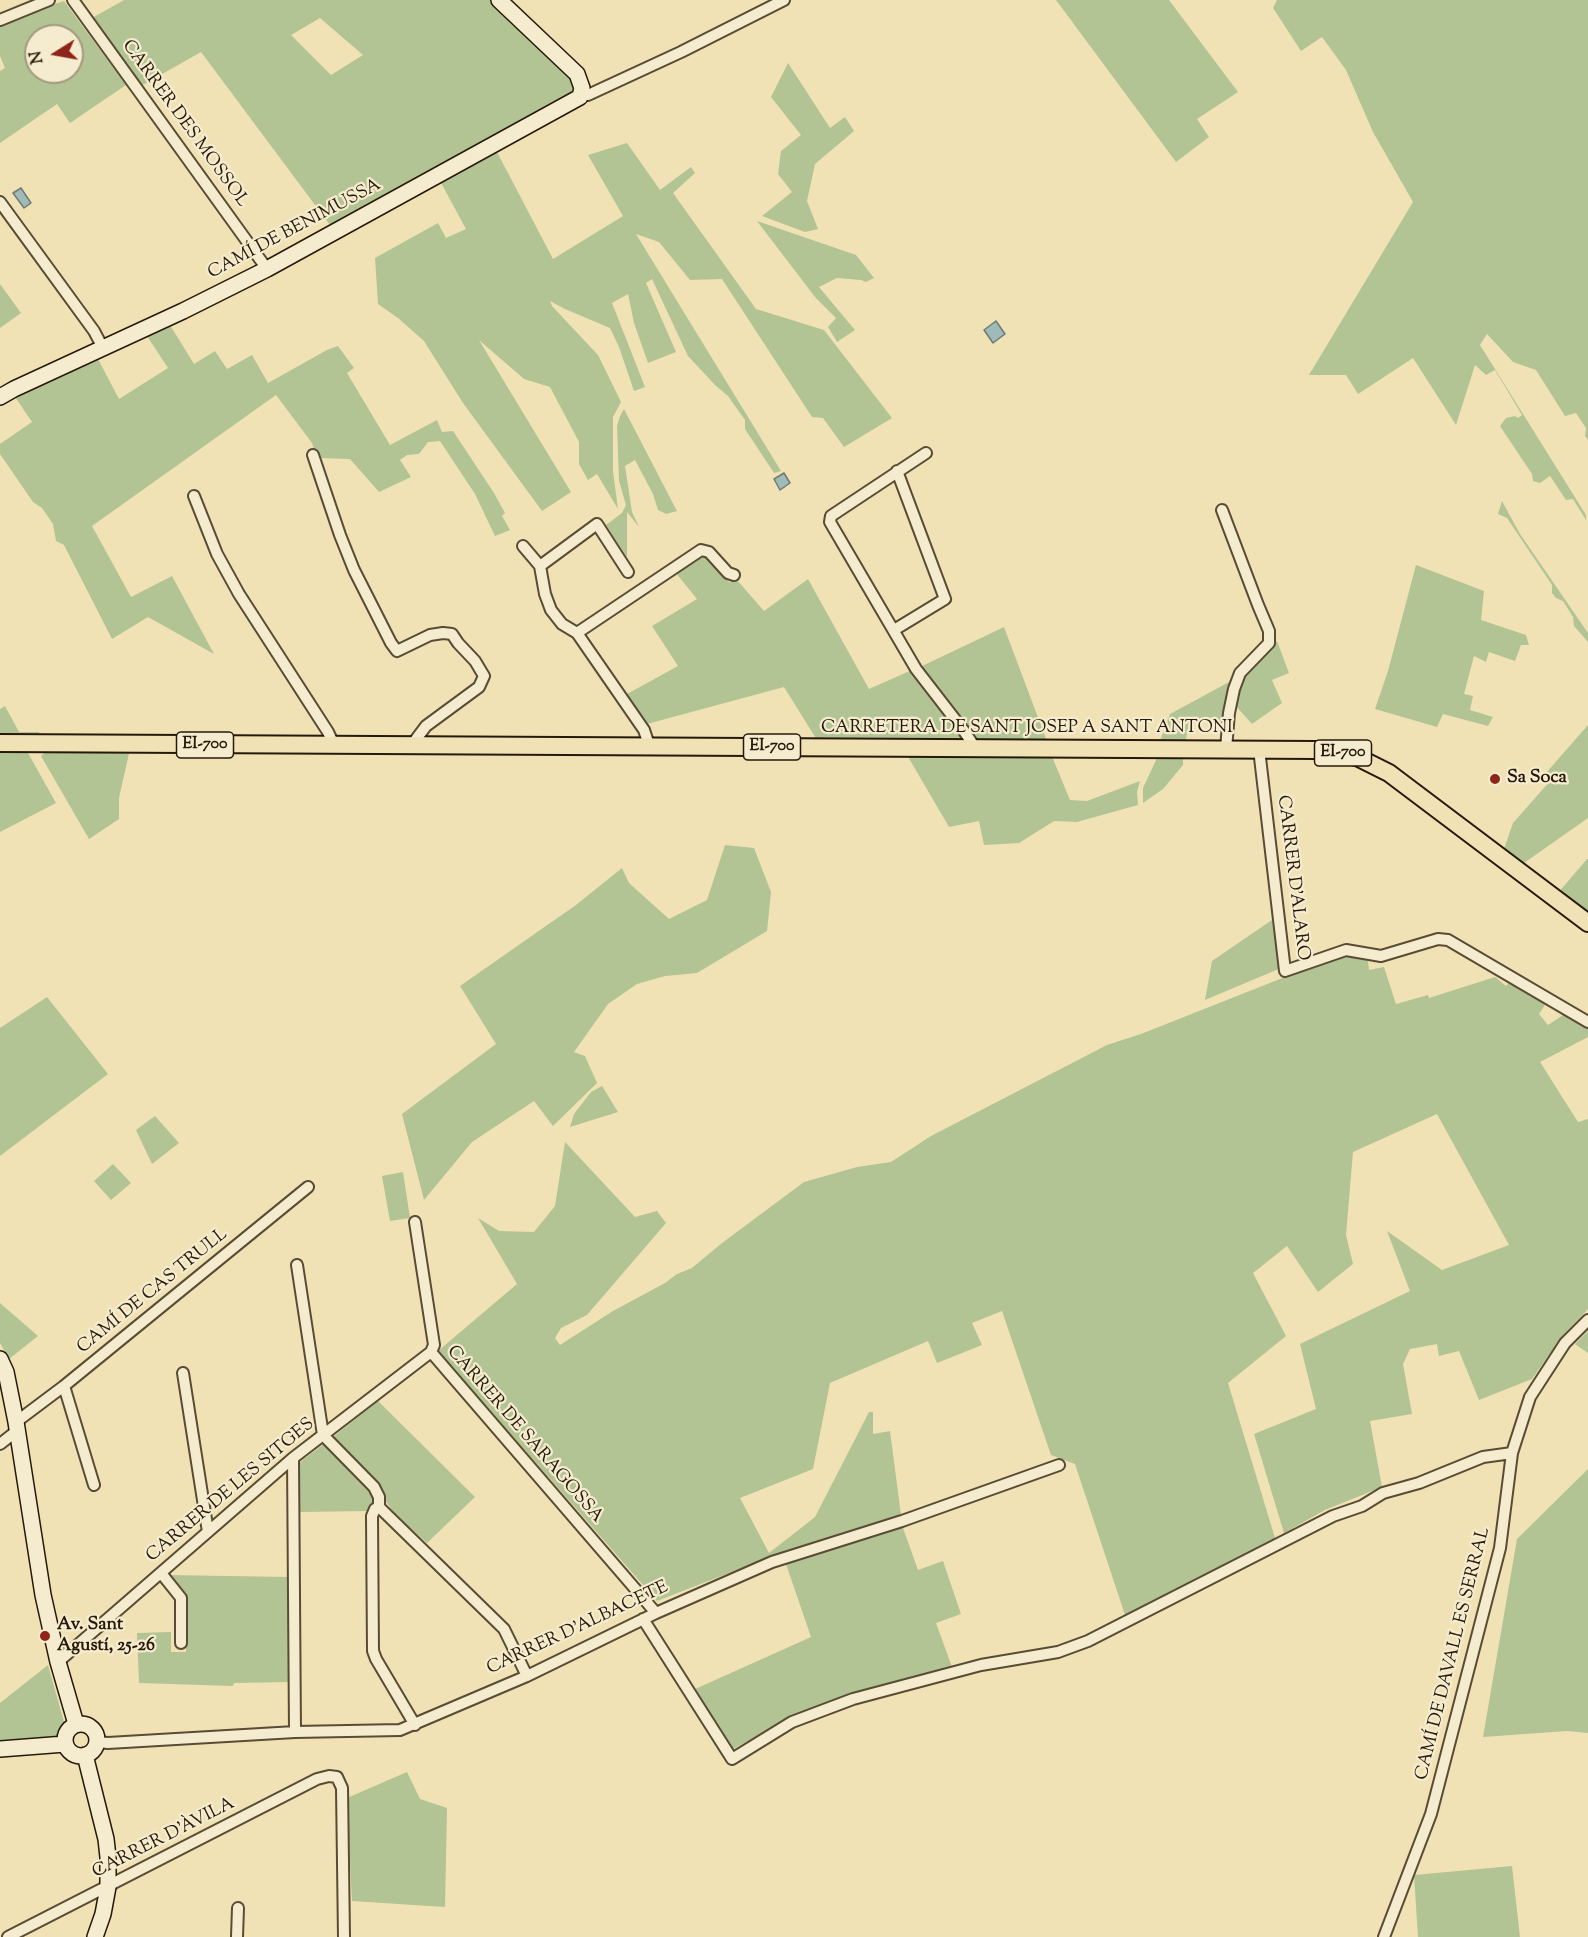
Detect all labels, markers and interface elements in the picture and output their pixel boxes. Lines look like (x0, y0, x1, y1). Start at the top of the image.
north arrow (24, 24, 84, 84)
street label: CARRER DES MOSSOL (116, 36, 252, 212)
text: N (25, 49, 50, 66)
street label: CAMÍ DE BENIMUSSA (205, 175, 385, 285)
street label: CARRETERA DE SANT JOSEP A SANT ANTONI (821, 718, 1233, 740)
road number: EI-700 (176, 732, 234, 758)
road number: EI-700 (744, 734, 800, 760)
road number: EI-700 (1314, 740, 1372, 766)
place label: Sa Soca (1507, 768, 1567, 790)
marker: Sa Soca (1488, 772, 1502, 786)
street label: CARRER D'ALARO (1271, 794, 1313, 962)
street label: CAMÍ DE CAS TRULL (73, 1225, 233, 1359)
street label: CARRER DE SARAGOSSA (441, 1342, 607, 1528)
street label: CARRER DE LES SITGES (143, 1414, 319, 1568)
street label: CAMÍ DE DAVALL ES SERRAL (1412, 1525, 1496, 1783)
street label: CARRER D'ALBACETE (484, 1577, 672, 1681)
place label: Av. Sant Agustí, 25-26 (57, 1615, 155, 1658)
marker: Av. Sant Agustí, 25-26 (38, 1629, 52, 1643)
street label: CARRER D'ÀVILA (89, 1794, 239, 1884)

